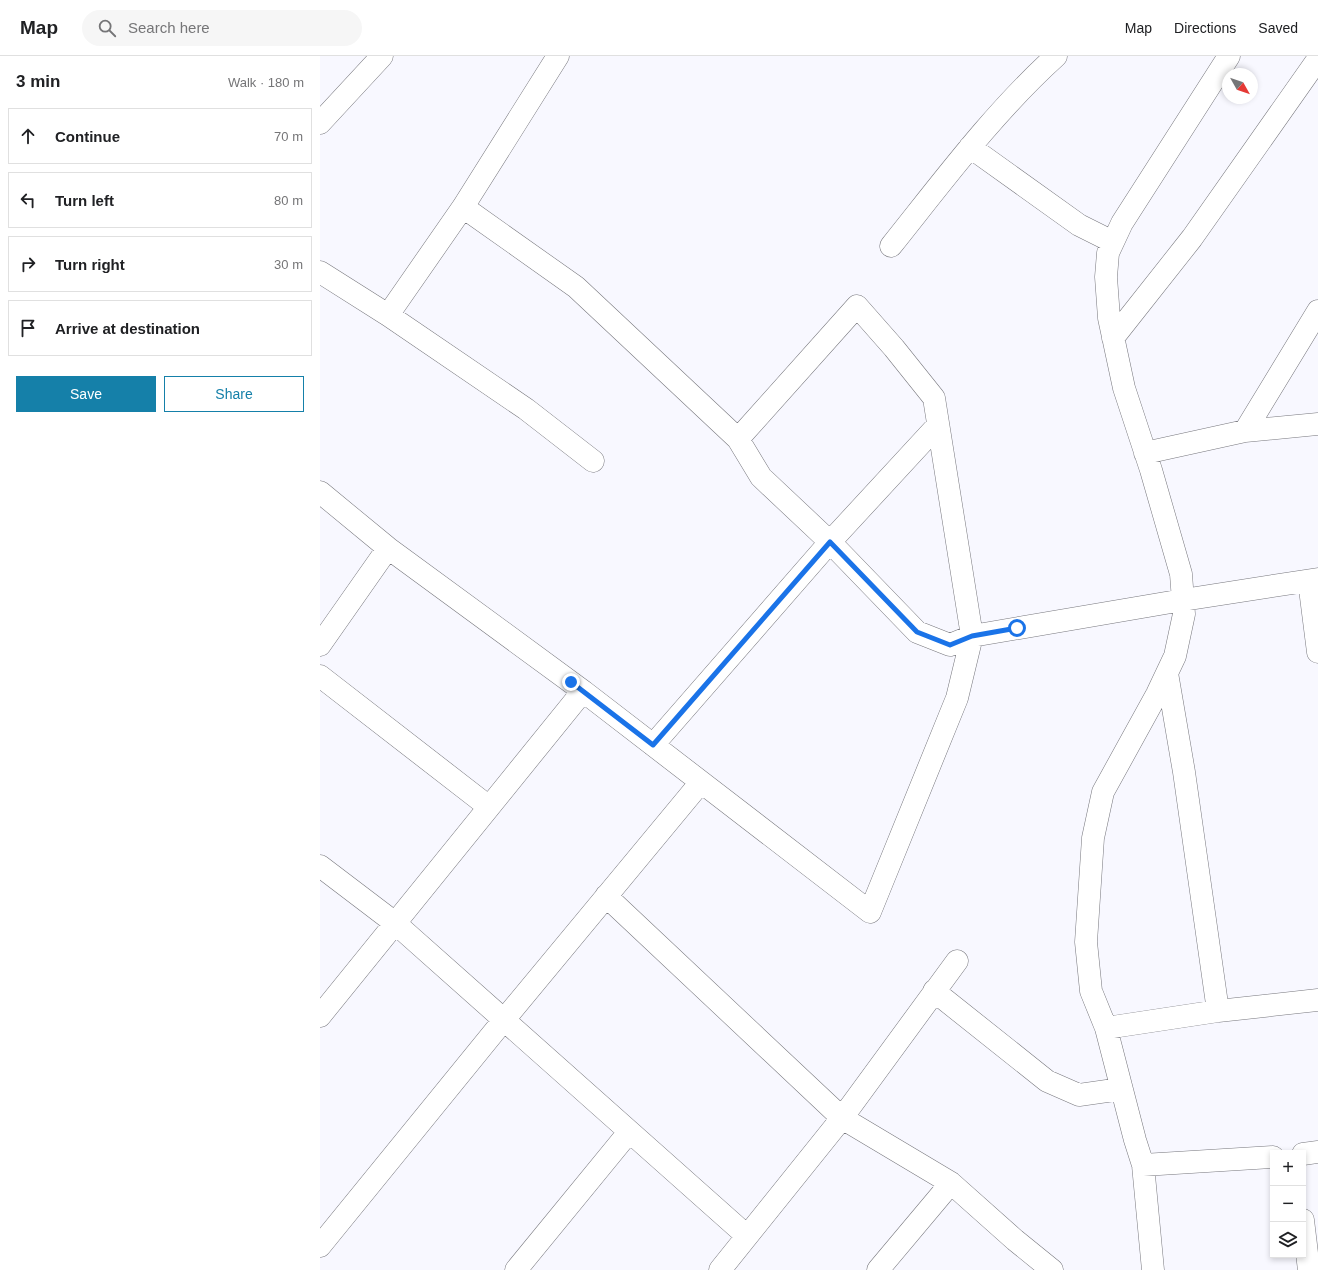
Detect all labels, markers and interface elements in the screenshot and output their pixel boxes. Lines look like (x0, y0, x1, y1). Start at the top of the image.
search box (82, 10, 362, 46)
text: Map (20, 17, 58, 38)
icon: search (96, 17, 118, 39)
text: Search here (128, 19, 210, 36)
text: Map (1125, 20, 1152, 36)
text: Directions (1174, 20, 1236, 36)
text: Saved (1258, 20, 1298, 36)
north arrow (1222, 68, 1258, 104)
text: 3 min (16, 72, 60, 91)
text: Walk · 180 m (228, 75, 304, 90)
icon: ahead (17, 125, 39, 147)
text: Continue (55, 128, 120, 145)
text: 70 m (274, 129, 303, 144)
icon: left (17, 189, 39, 211)
text: Turn left (55, 192, 114, 209)
text: 80 m (274, 193, 303, 208)
icon: right (17, 253, 39, 275)
text: Turn right (55, 256, 125, 273)
text: 30 m (274, 257, 303, 272)
icon: arrive (17, 317, 39, 339)
text: Arrive at destination (55, 320, 200, 337)
button: Save (16, 376, 156, 412)
button: Share (164, 376, 304, 412)
route start (1008, 619, 1026, 637)
route end (562, 673, 580, 691)
map controls (1270, 1150, 1306, 1258)
button: + (1270, 1150, 1306, 1186)
button: − (1270, 1186, 1306, 1222)
button: layers (1270, 1222, 1306, 1258)

